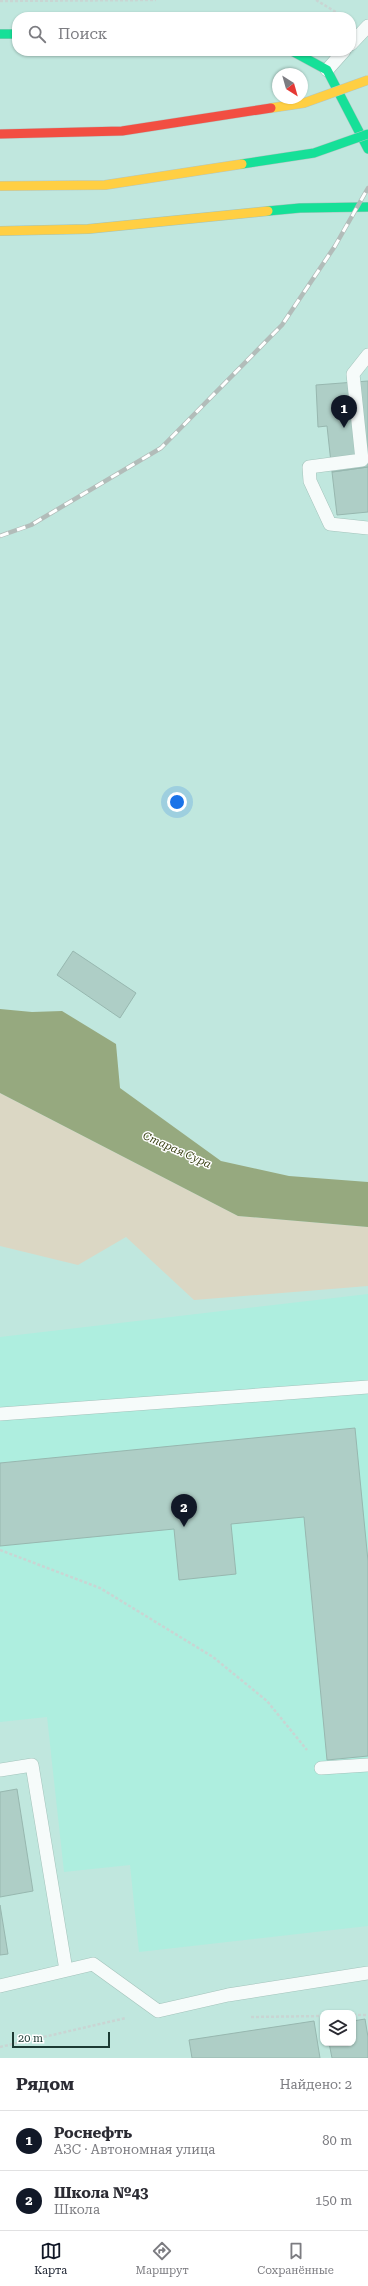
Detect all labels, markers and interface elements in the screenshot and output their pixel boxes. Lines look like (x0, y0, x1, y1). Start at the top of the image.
search box (12, 12, 356, 56)
icon: search (26, 23, 48, 45)
text: Поиск (58, 25, 107, 43)
north arrow (272, 68, 308, 104)
pin: 1 (331, 395, 357, 428)
your location (167, 792, 187, 812)
water label: Старая Сура (141, 1129, 214, 1171)
pin: 2 (171, 1494, 197, 1527)
map controls (320, 2010, 356, 2046)
button: layers (320, 2010, 356, 2046)
scale bar (12, 2030, 110, 2049)
text: 20 m (18, 2032, 43, 2045)
text: Рядом (16, 2074, 74, 2094)
text: Найдено: 2 (280, 2077, 352, 2092)
text: Роснефть (54, 2124, 132, 2142)
text: 1 (25, 2133, 33, 2148)
text: 80 m (322, 2133, 352, 2148)
text: АЗС · Автономная улица (54, 2142, 215, 2157)
text: Школа №43 (54, 2184, 148, 2202)
text: 2 (25, 2193, 33, 2208)
text: 150 m (315, 2193, 352, 2208)
text: Школа (54, 2202, 100, 2217)
tab: Карта (34, 2240, 67, 2277)
tab: Маршрут (136, 2240, 189, 2277)
tab: Сохранённые (257, 2240, 334, 2277)

